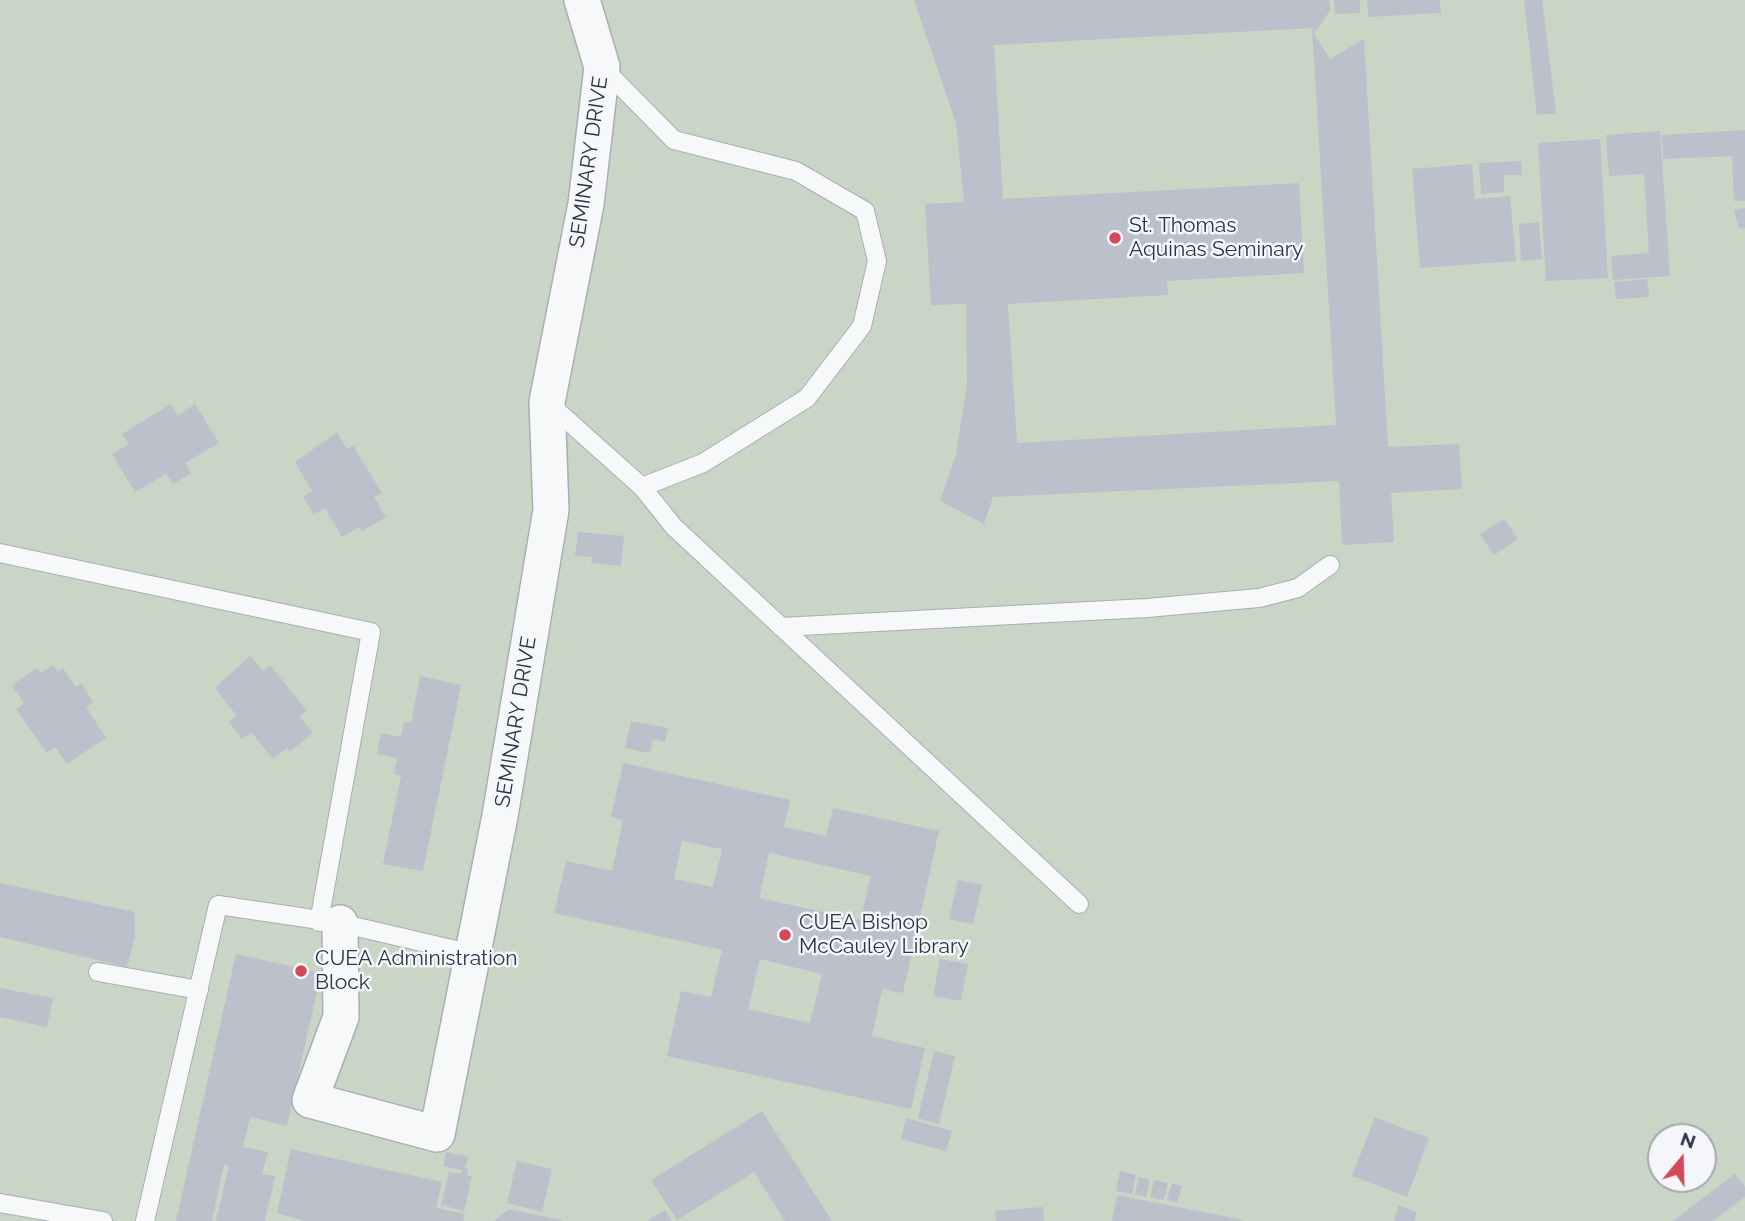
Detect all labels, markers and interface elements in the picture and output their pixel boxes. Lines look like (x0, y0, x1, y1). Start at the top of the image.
street label: SEMINARY DRIVE (565, 75, 613, 249)
place label: St. Thomas Aquinas Seminary (1129, 213, 1303, 263)
marker: St. Thomas Aquinas Seminary (1107, 230, 1123, 246)
street label: SEMINARY DRIVE (490, 635, 542, 809)
place label: CUEA Bishop McCauley Library (799, 910, 969, 960)
marker: CUEA Bishop McCauley Library (777, 927, 793, 943)
place label: CUEA Administration Block (315, 946, 517, 996)
marker: CUEA Administration Block (293, 963, 309, 979)
north arrow (1647, 1123, 1717, 1193)
text: N (1678, 1127, 1699, 1153)

